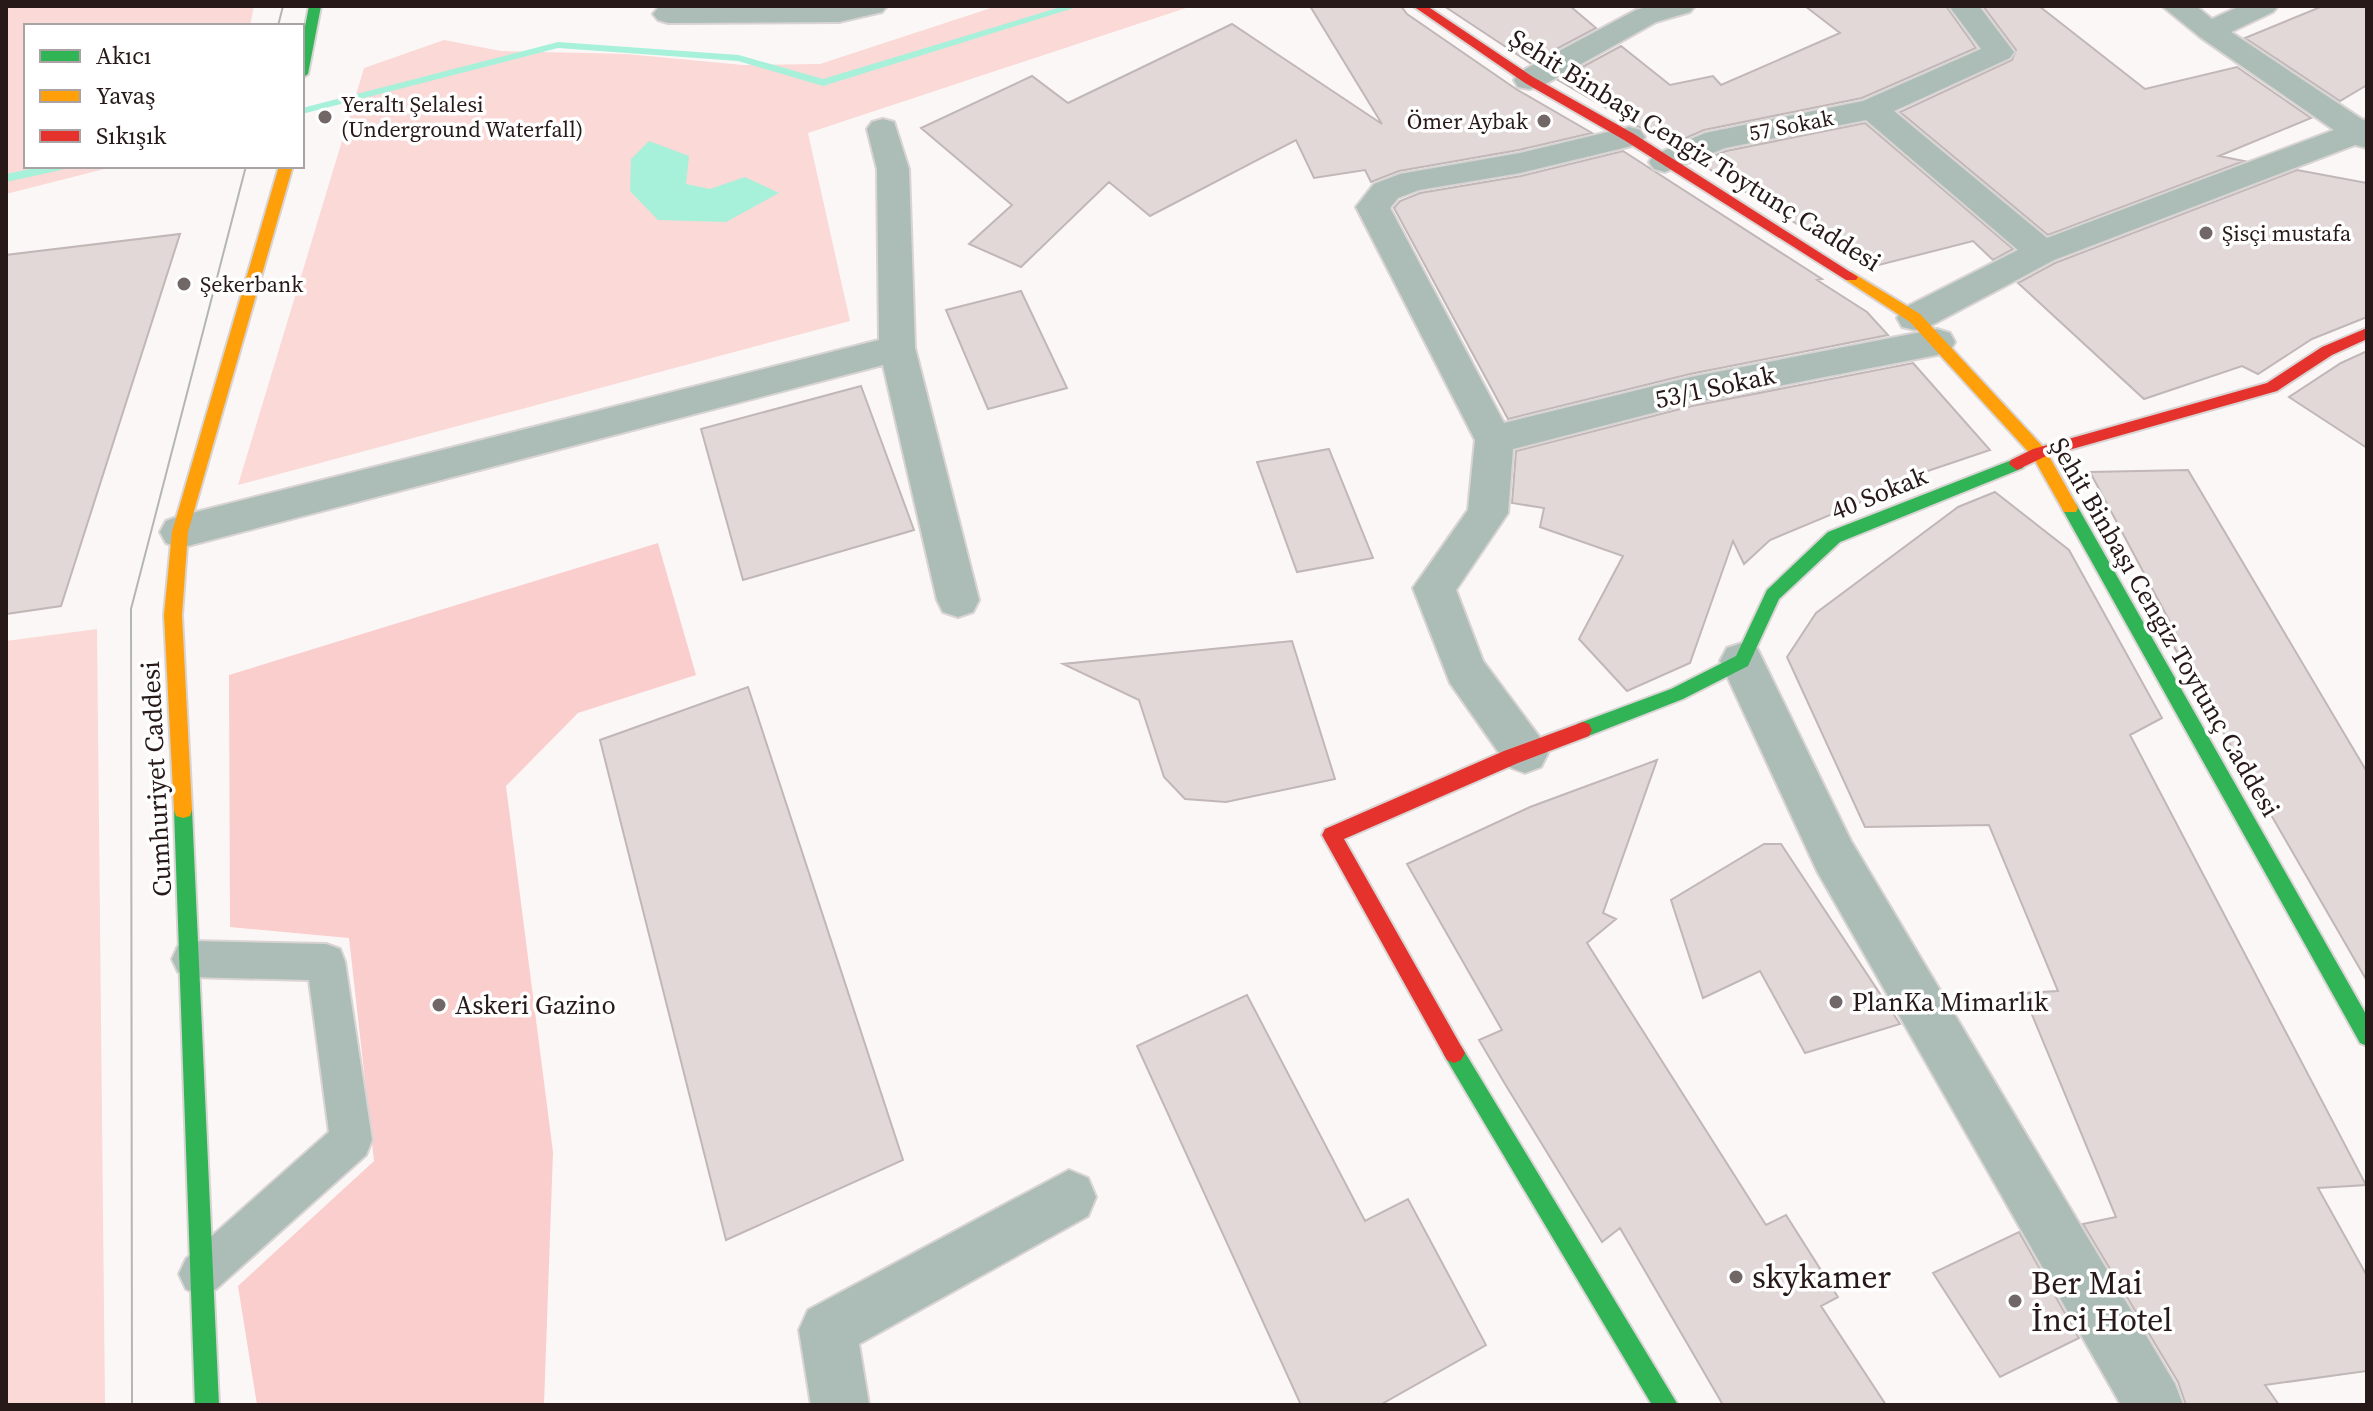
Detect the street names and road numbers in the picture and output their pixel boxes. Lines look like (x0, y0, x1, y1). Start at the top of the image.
street label: Şehit Binbaşı Cengiz Toytunç Caddesi (1502, 20, 1888, 280)
street label: 57 Sokak (1746, 102, 1837, 148)
street label: 53/1 Sokak (1651, 356, 1779, 417)
street label: Şehit Binbaşı Cengiz Toytunç Caddesi (2041, 431, 2289, 823)
street label: 40 Sokak (1825, 457, 1933, 529)
street label: Cumhuriyet Caddesi (132, 660, 180, 898)

